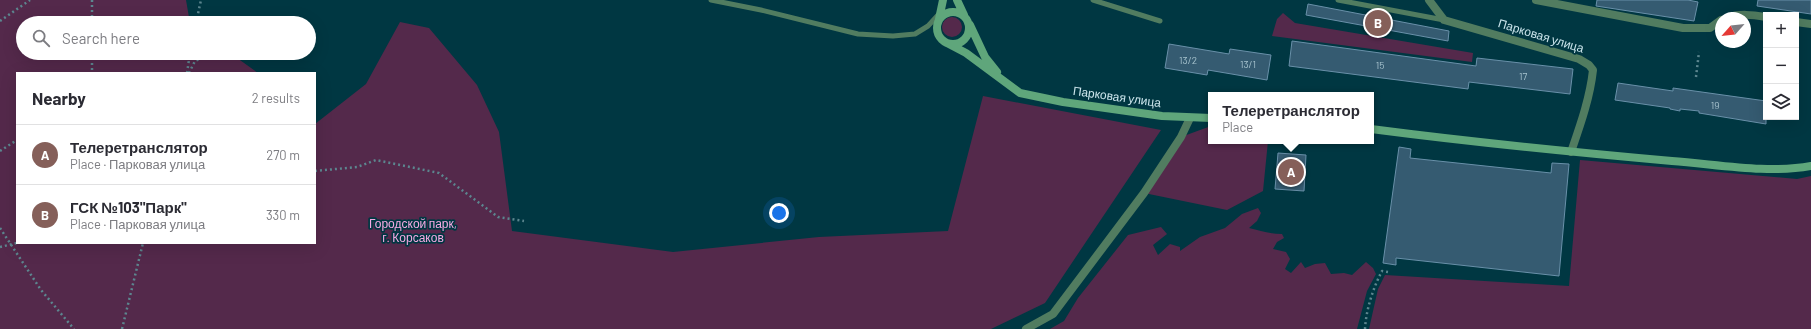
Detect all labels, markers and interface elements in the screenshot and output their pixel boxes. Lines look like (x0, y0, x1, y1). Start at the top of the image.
pin: B (1365, 8, 1391, 38)
north arrow (1715, 12, 1751, 48)
map controls (1763, 12, 1799, 120)
button: + (1763, 12, 1799, 48)
street label: Парковая улица (1496, 15, 1586, 56)
search box (16, 16, 316, 60)
icon: search (30, 27, 52, 49)
text: Search here (62, 29, 140, 47)
button: − (1763, 48, 1799, 84)
house number: 13/2 (1179, 54, 1197, 66)
house number: 13/1 (1240, 58, 1256, 70)
house number: 15 (1376, 59, 1384, 71)
house number: 17 (1519, 70, 1527, 82)
street label: Парковая улица (1072, 83, 1162, 110)
button: layers (1763, 84, 1799, 120)
text: Nearby (32, 88, 86, 108)
text: 2 results (252, 90, 300, 106)
popup (1208, 92, 1374, 144)
house number: 19 (1711, 99, 1719, 111)
text: Телеретранслятор (1222, 101, 1360, 119)
text: Place (1222, 119, 1253, 135)
text: Телеретранслятор (70, 138, 208, 156)
text: A (41, 147, 49, 163)
text: 270 m (266, 147, 300, 163)
text: Place · Парковая улица (70, 156, 205, 172)
pin: A (1278, 157, 1304, 187)
text: ГСК №103"Парк" (70, 198, 187, 216)
your location (769, 203, 789, 223)
text: B (41, 207, 49, 223)
text: 330 m (266, 207, 300, 223)
text: Place · Парковая улица (70, 216, 205, 232)
park label: Городской парк, г. Корсаков (369, 216, 457, 245)

